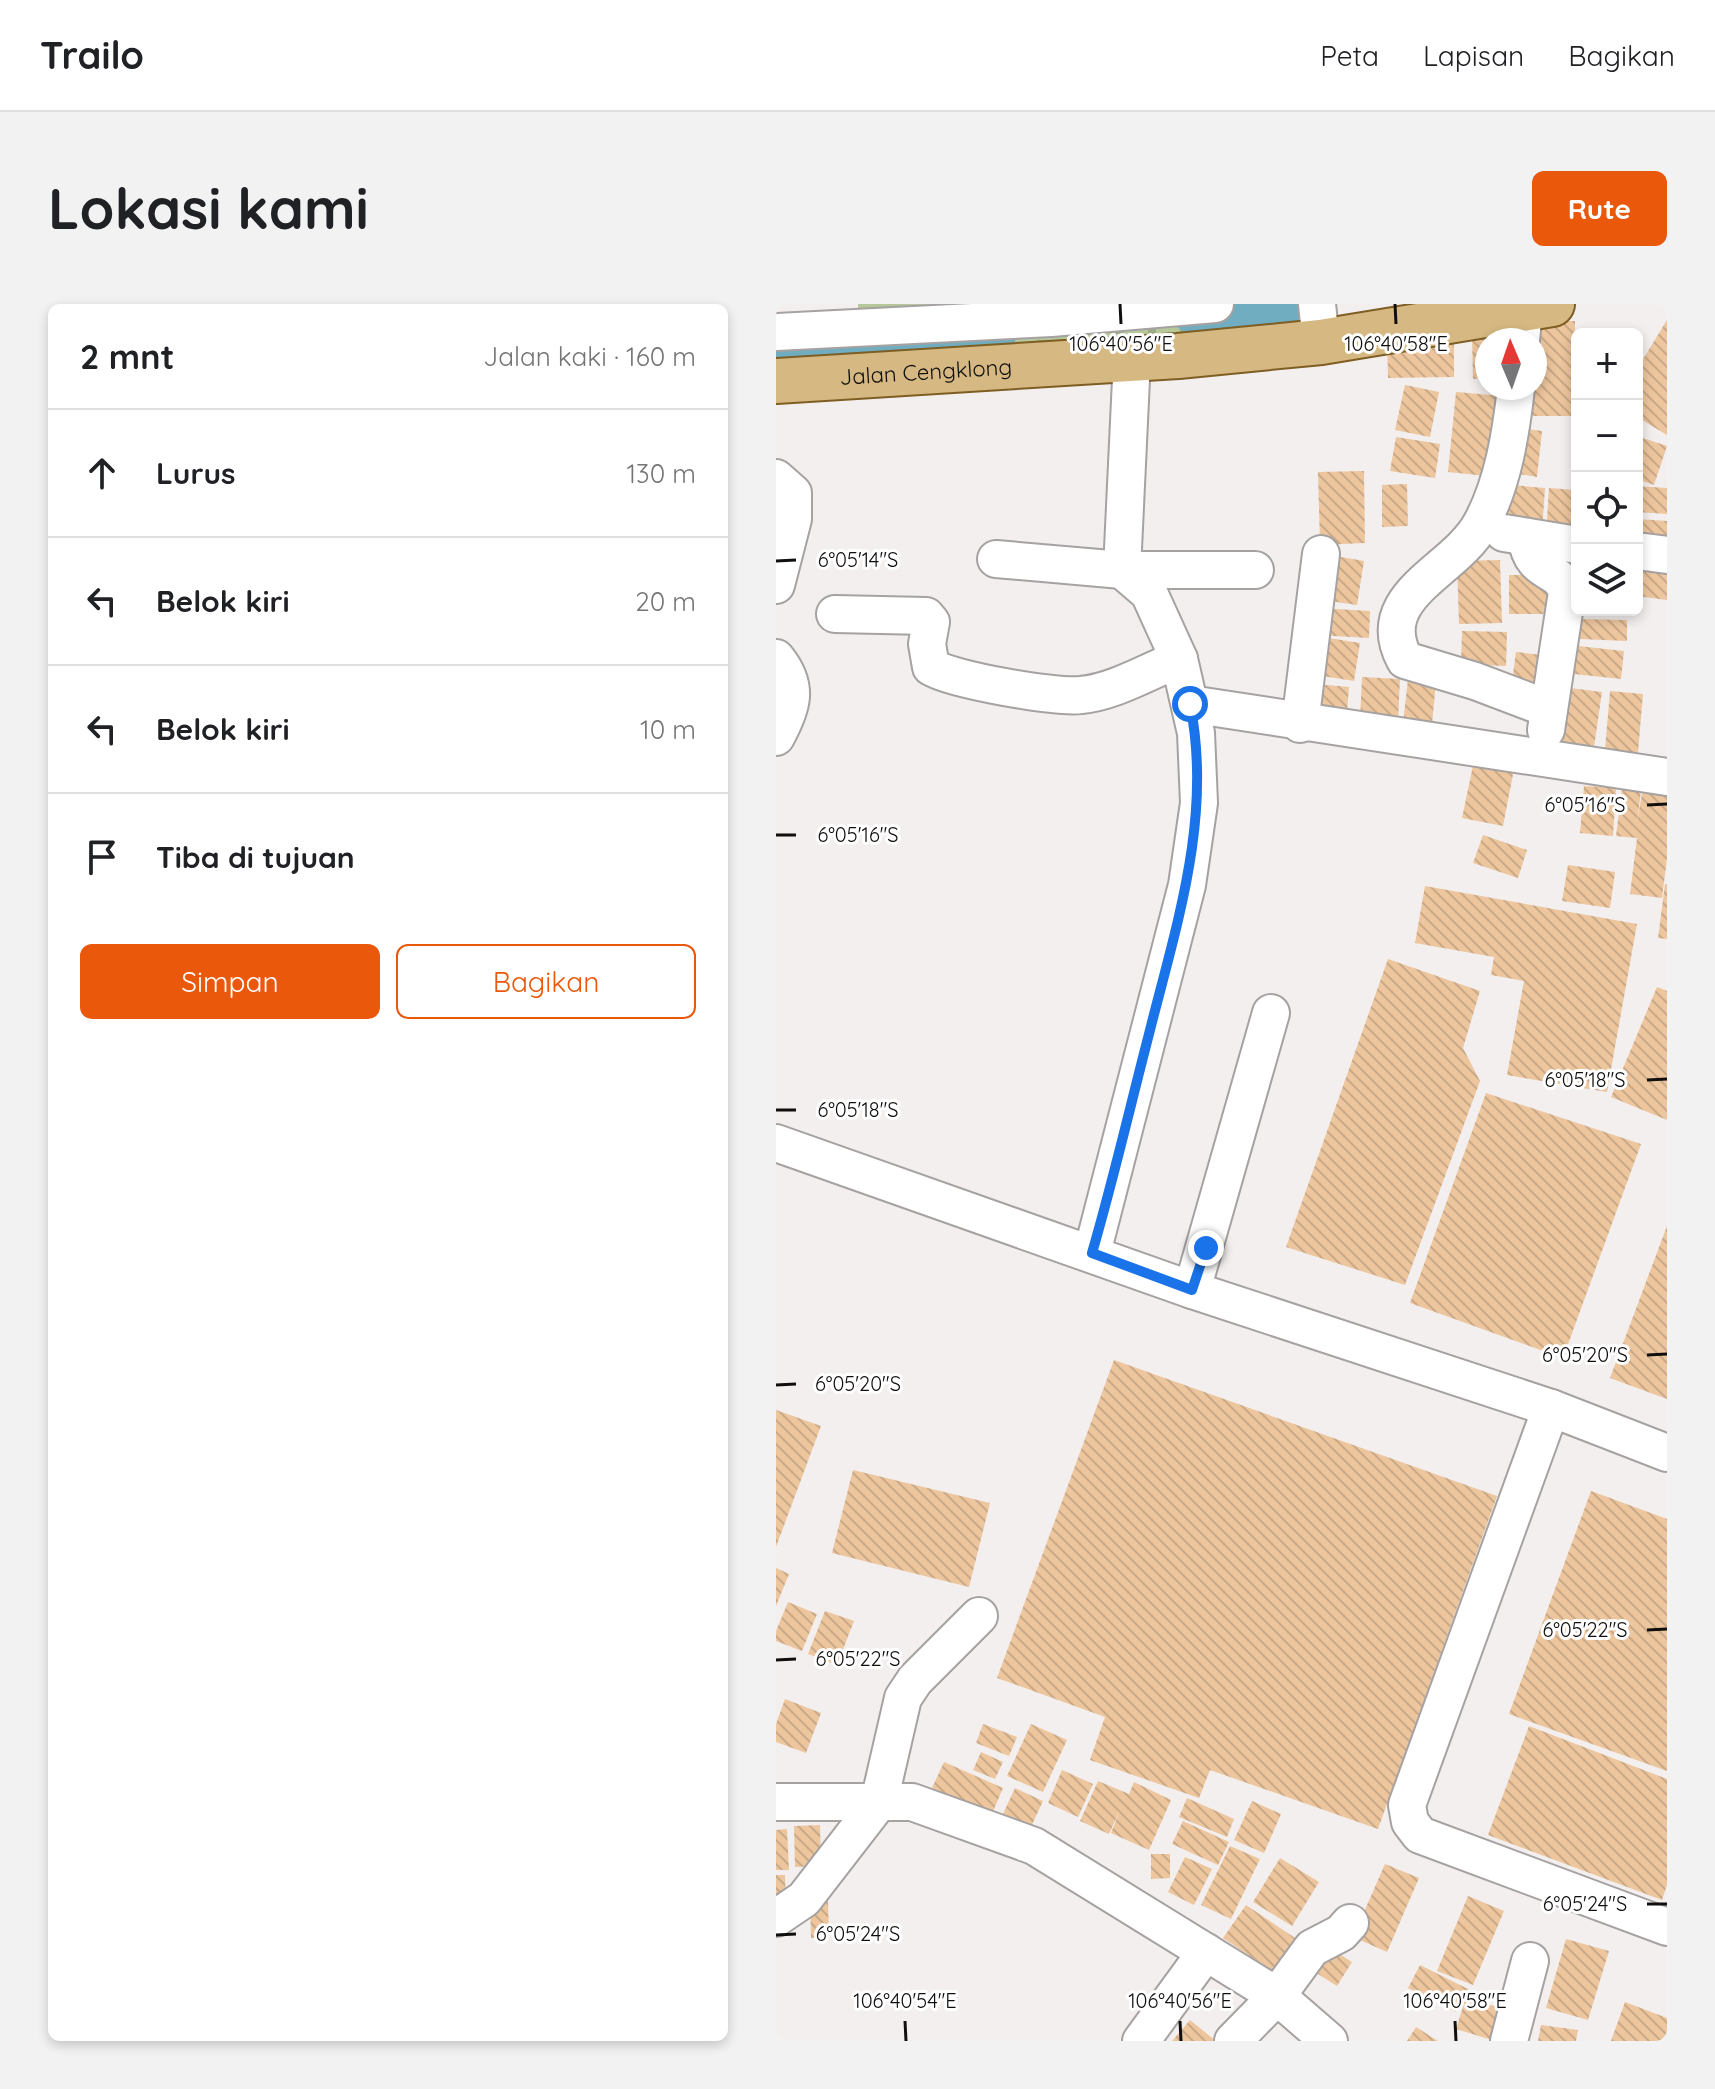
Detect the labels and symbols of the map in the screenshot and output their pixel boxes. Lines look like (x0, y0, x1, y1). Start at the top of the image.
north arrow (1475, 328, 1547, 400)
text: 106°40'56"E (1069, 331, 1173, 356)
text: 106°40'58"E (1344, 331, 1448, 356)
street label: Jalan Cengklong (839, 352, 1013, 391)
text: 6°05'14"S (818, 547, 898, 572)
route start (1172, 686, 1208, 722)
text: 6°05'16"S (1544, 792, 1626, 817)
text: 6°05'16"S (817, 822, 899, 847)
text: 6°05'18"S (1544, 1067, 1626, 1092)
text: 6°05'18"S (817, 1097, 899, 1122)
route end (1188, 1230, 1224, 1266)
text: 6°05'20"S (1542, 1342, 1628, 1367)
text: 6°05'20"S (815, 1371, 901, 1396)
text: 6°05'22"S (1542, 1617, 1628, 1642)
text: 6°05'22"S (815, 1646, 901, 1671)
text: 6°05'24"S (1543, 1891, 1627, 1916)
text: 6°05'24"S (816, 1921, 900, 1946)
text: 106°40'54"E (853, 1988, 957, 2013)
text: 106°40'56"E (1128, 1988, 1232, 2013)
text: 106°40'58"E (1403, 1988, 1507, 2013)

